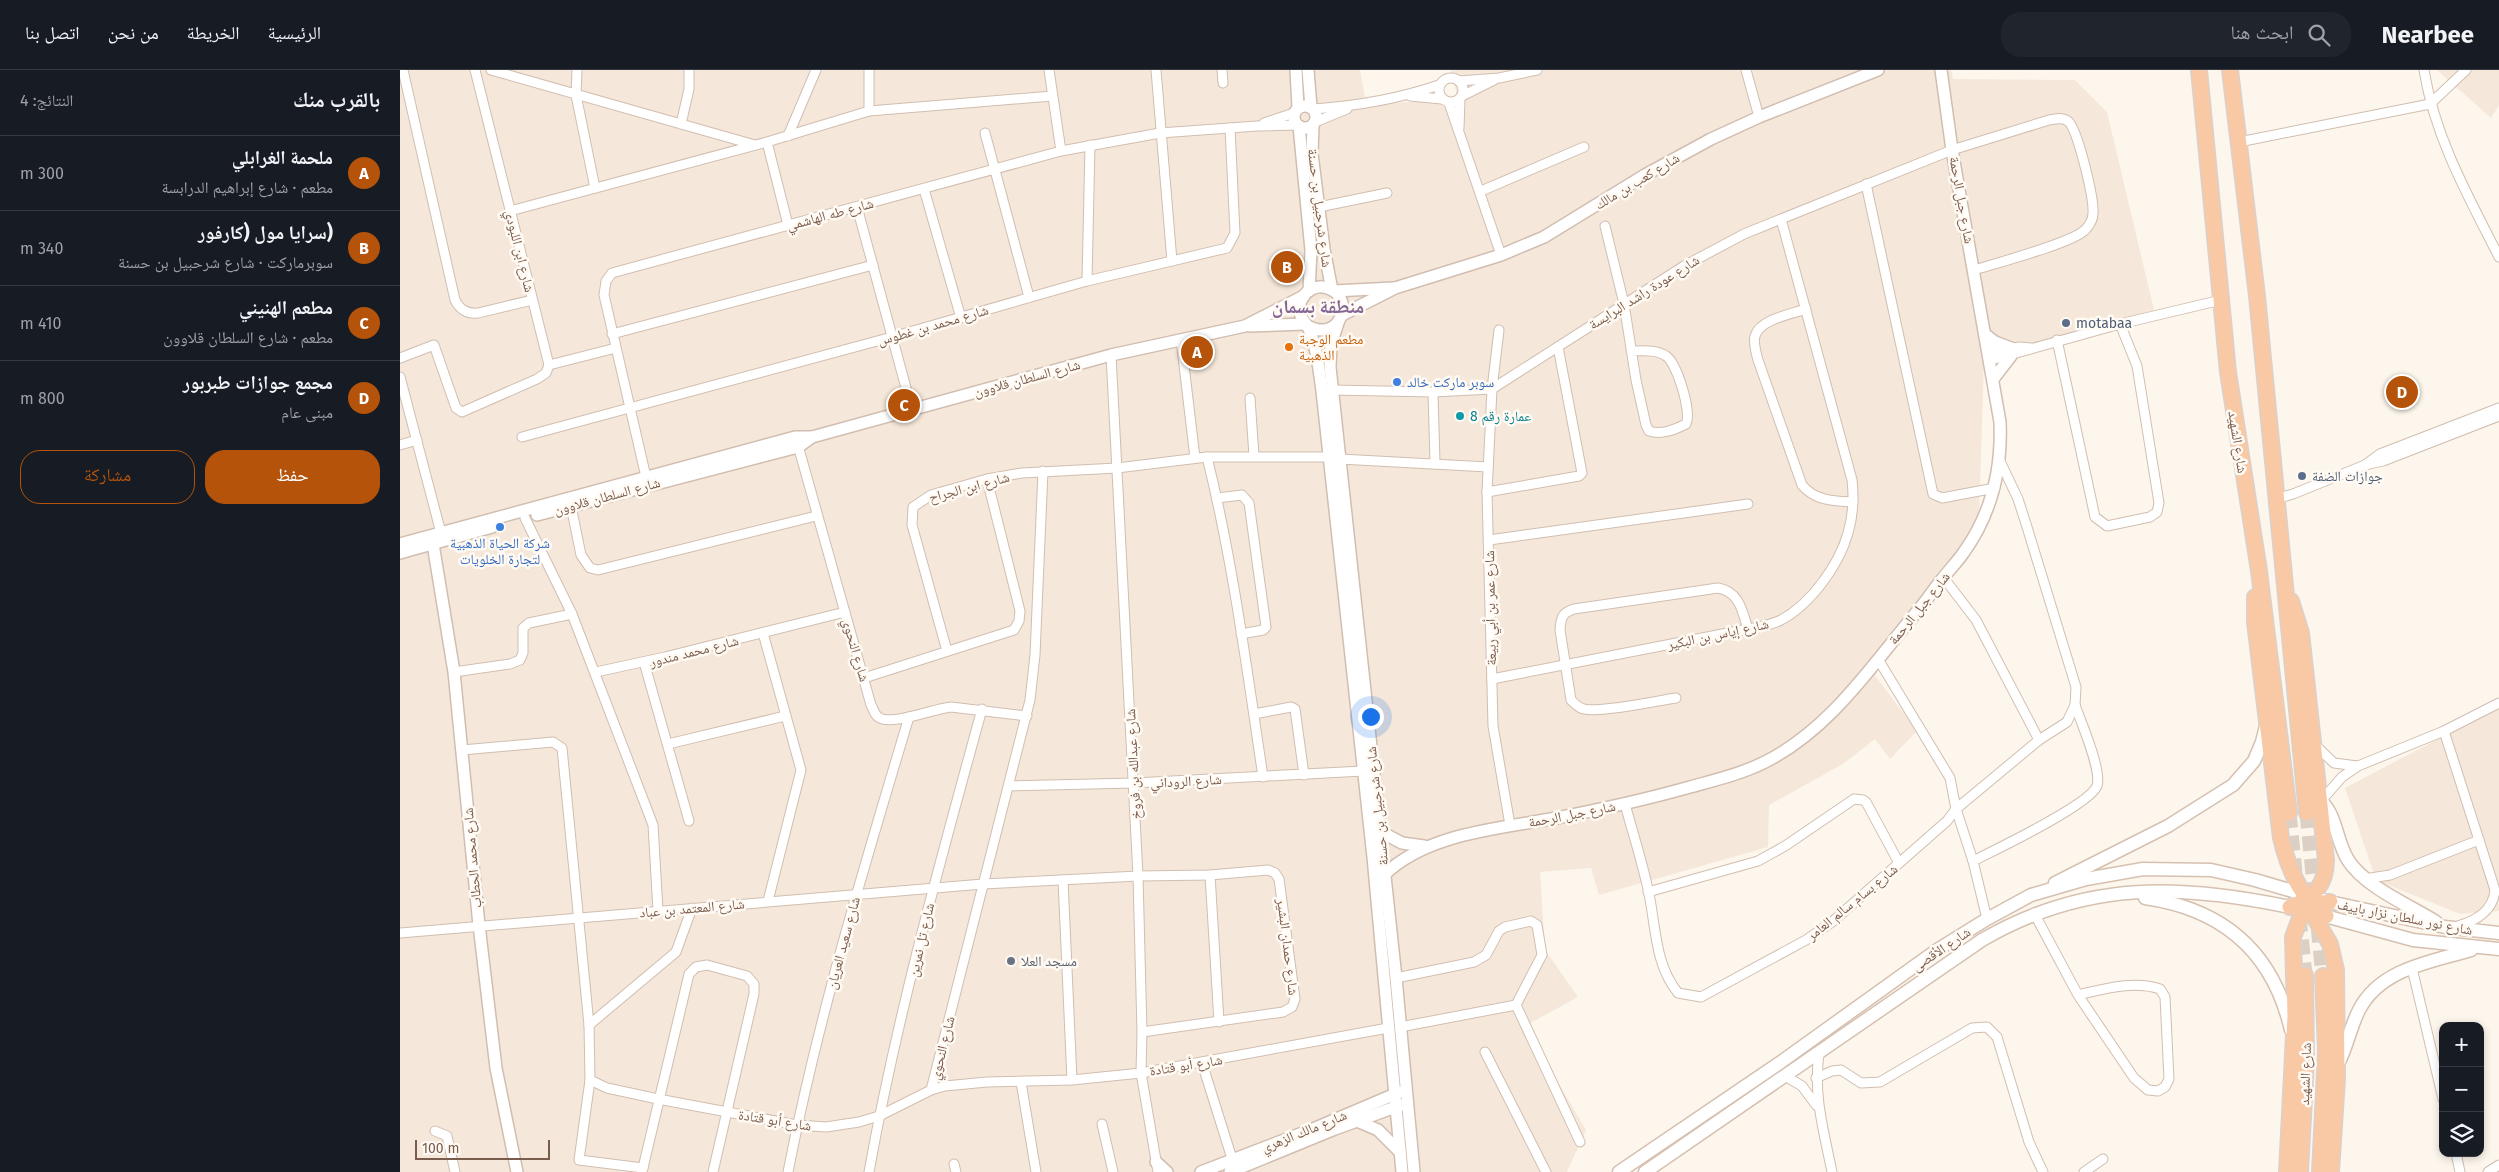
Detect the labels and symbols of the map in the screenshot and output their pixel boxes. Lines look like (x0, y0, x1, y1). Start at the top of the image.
street label: شارع شرحبيل بن حسنة (1303, 148, 1335, 269)
street label: شارع كعب بن مالك (1592, 149, 1683, 214)
street label: شارع جبل الرحمة (1944, 155, 1978, 245)
street label: شارع طه الهاشمي (785, 195, 876, 237)
street label: شارع ابن اللبودي (499, 208, 538, 295)
pin: B (1271, 248, 1303, 286)
street label: شارع عودة راشد البرايسة (1586, 251, 1703, 334)
district label: منطقة بسمان (1272, 295, 1364, 318)
street label: شارع محمد بن غطوس (876, 302, 991, 350)
place label: motabaa (2076, 315, 2132, 332)
marker: motabaa (2060, 317, 2072, 329)
place label: مطعم الوجبة الذهبية (1299, 331, 1363, 364)
pin: A (1181, 333, 1213, 371)
marker: مطعم الوجبة الذهبية (1283, 341, 1295, 353)
street label: شارع السلطان قلاوون (972, 356, 1082, 402)
pin: D (2386, 373, 2418, 411)
place label: سوبر ماركت خالد (1407, 374, 1494, 391)
marker: سوبر ماركت خالد (1391, 376, 1403, 388)
pin: C (888, 386, 920, 424)
place label: عمارة رقم 8 (1470, 408, 1531, 426)
marker: عمارة رقم 8 (1454, 410, 1466, 422)
street label: شارع الشهيد (2223, 410, 2251, 475)
place label: جوازات الضفة (2312, 468, 2383, 485)
street label: شارع ابن الجراح (927, 469, 1012, 507)
marker: جوازات الضفة (2296, 470, 2308, 482)
street label: شارع السلطان قلاوون (552, 474, 662, 520)
marker: شركة الحياة الذهبية لتجارة الخلويات (494, 521, 506, 533)
place label: شركة الحياة الذهبية لتجارة الخلويات (450, 535, 550, 568)
street label: شارع عمر بن أبي ربيعة (1481, 550, 1503, 666)
street label: شارع جبل الرحمة (1885, 569, 1955, 649)
street label: شارع إياس بن البكير (1665, 615, 1771, 655)
street label: شارع النحوي (836, 616, 873, 685)
street label: شارع محمد مندور (647, 632, 741, 672)
your location (1358, 704, 1384, 730)
street label: شارع عبدالله بن فروخ (1122, 708, 1146, 820)
street label: شارع شرحبيل بن حسنة (1363, 746, 1393, 866)
street label: شارع الروداني (1150, 771, 1222, 794)
street label: شارع جبل الرحمة (1527, 798, 1617, 832)
street label: شارع محمد الحطاب (460, 807, 486, 909)
street label: شارع بسام سالم العامر (1803, 861, 1902, 946)
street label: شارع المعتمد بن عباد (639, 895, 745, 923)
street label: شارع سعيد العريان (823, 895, 865, 991)
street label: شارع نور سلطان نزار باييف (2336, 896, 2474, 940)
street label: شارع حمدان البشير (1272, 897, 1302, 996)
street label: شارع تل نمرين (905, 901, 939, 979)
street label: شارع الأقصى (1909, 924, 1974, 976)
place label: مسجد العلا (1021, 953, 1077, 970)
marker: مسجد العلا (1005, 955, 1017, 967)
street label: شارع النحوي (926, 1014, 961, 1082)
street label: شارع الشهيد (2296, 1042, 2316, 1106)
street label: شارع أبو قتادة (1148, 1051, 1224, 1081)
street label: شارع أبو قتادة (737, 1106, 813, 1136)
street label: شارع مالك الزهري (1259, 1107, 1350, 1159)
scale bar (415, 1137, 550, 1160)

